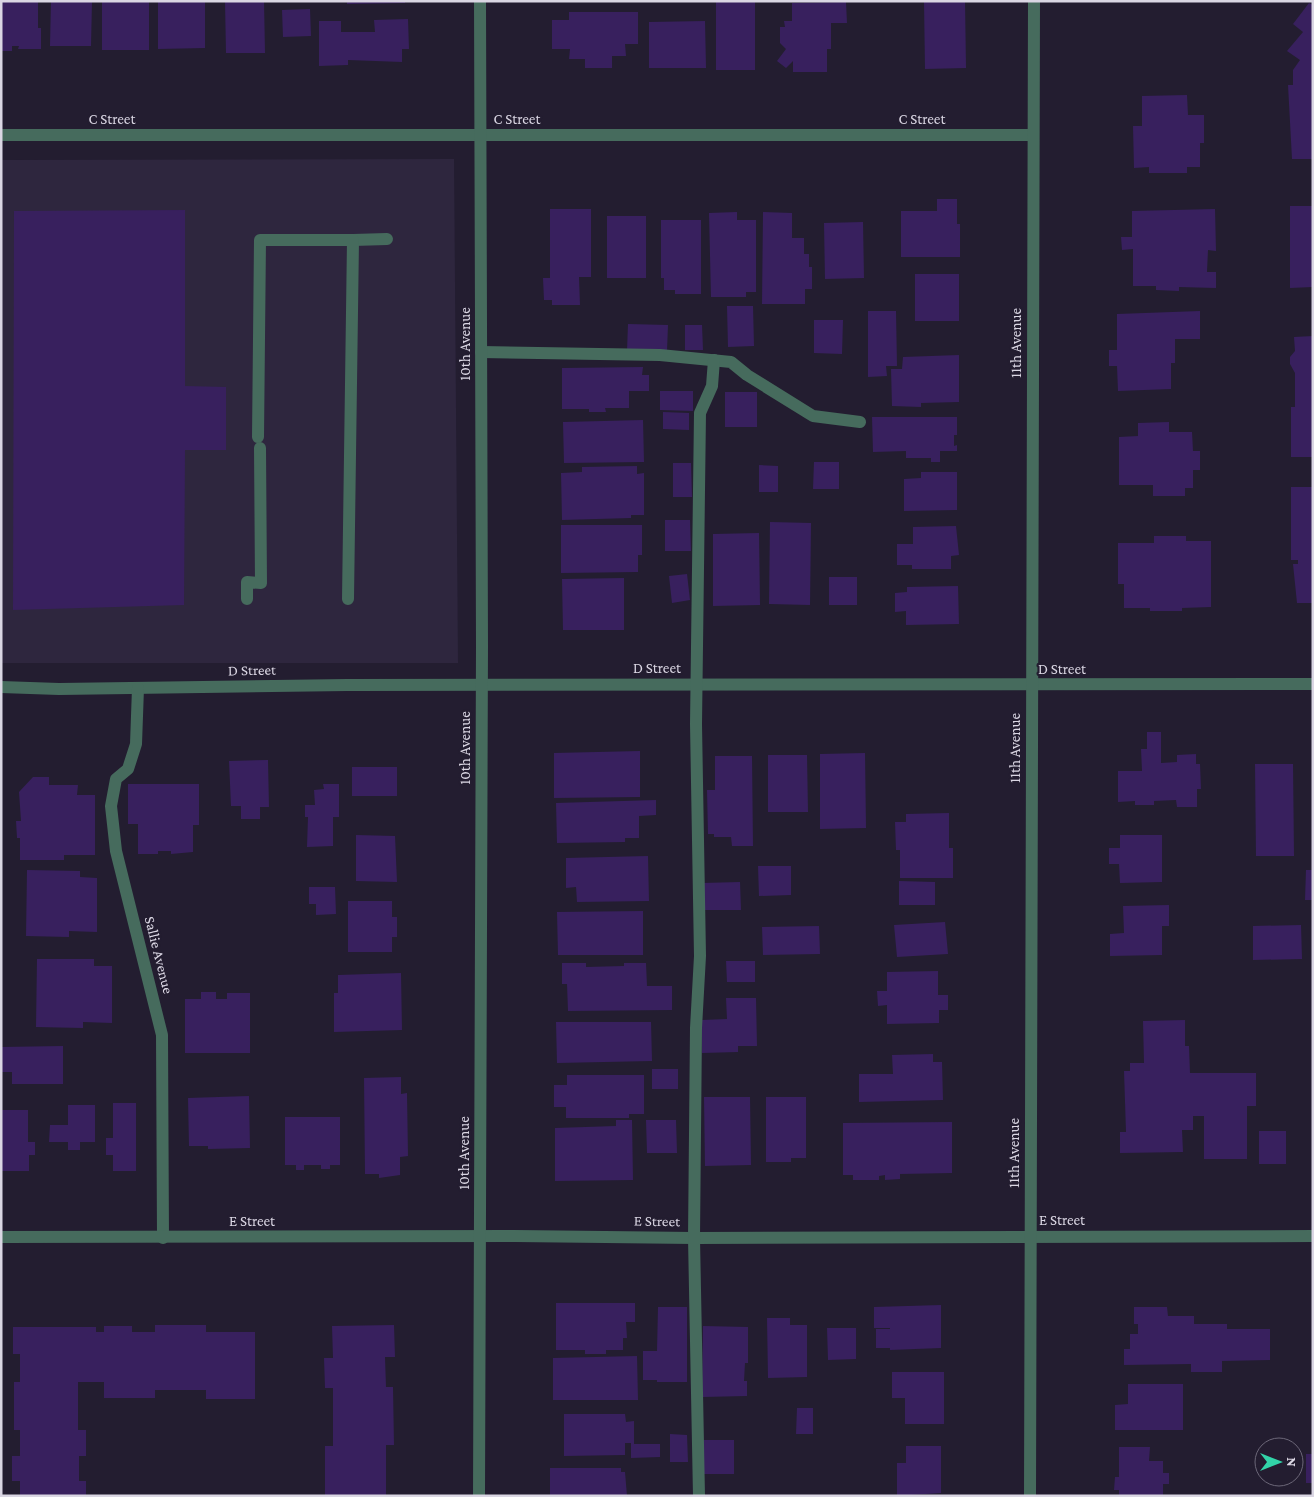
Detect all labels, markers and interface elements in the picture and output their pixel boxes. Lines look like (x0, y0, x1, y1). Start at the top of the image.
street label: C Street (89, 111, 136, 127)
street label: C Street (494, 111, 541, 127)
street label: C Street (899, 111, 946, 127)
street label: 10th Avenue (457, 307, 473, 381)
street label: 11th Avenue (1008, 308, 1024, 378)
street label: D Street (633, 660, 682, 676)
street label: D Street (1038, 661, 1087, 677)
street label: D Street (228, 662, 277, 678)
street label: 10th Avenue (457, 711, 473, 785)
street label: 11th Avenue (1007, 713, 1023, 783)
street label: Sallie Avenue (142, 915, 176, 996)
street label: 10th Avenue (456, 1116, 472, 1190)
street label: 11th Avenue (1006, 1118, 1022, 1188)
street label: E Street (1039, 1212, 1086, 1228)
street label: E Street (229, 1213, 276, 1229)
street label: E Street (634, 1213, 681, 1229)
north arrow (1254, 1437, 1304, 1487)
text: N (1284, 1457, 1300, 1467)

